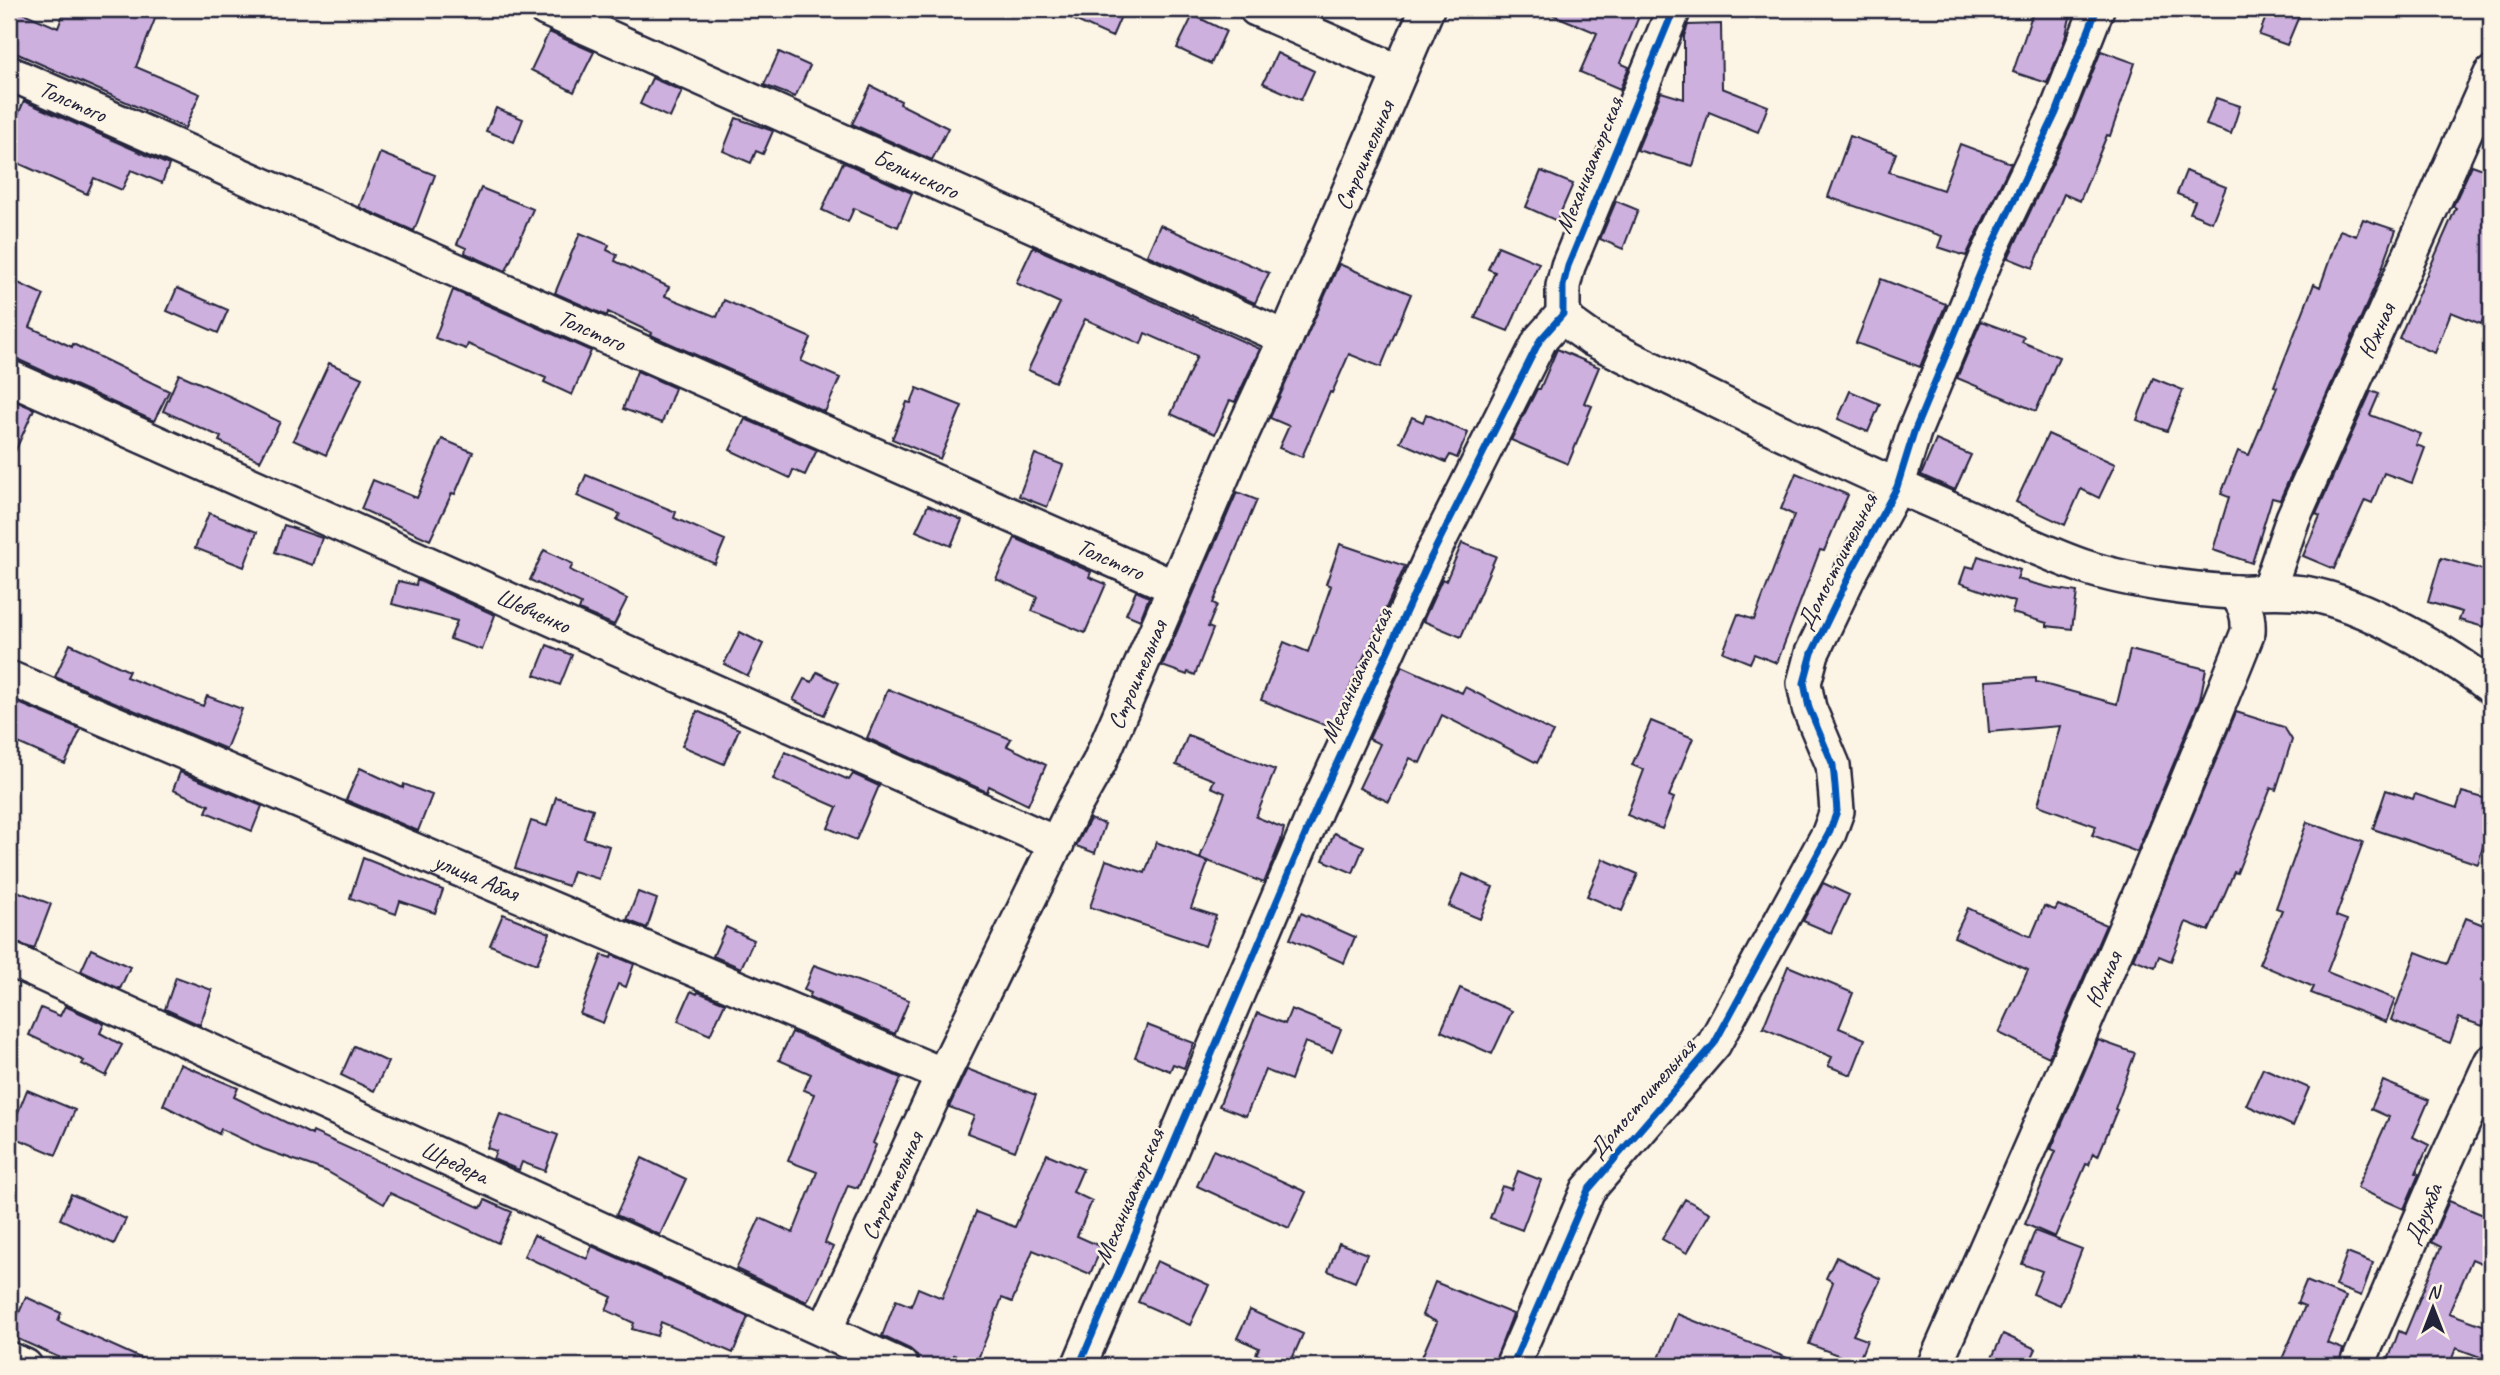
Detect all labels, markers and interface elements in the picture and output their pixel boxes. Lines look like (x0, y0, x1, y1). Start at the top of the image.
street label: Толстого (35, 73, 113, 130)
street label: Механизаторская (1548, 91, 1630, 238)
street label: Строительная (1328, 95, 1402, 214)
street label: Белинского (869, 142, 965, 206)
street label: Южная (2351, 297, 2403, 363)
street label: Толстого (554, 302, 631, 359)
street label: Домостоительная (1790, 487, 1885, 634)
street label: Толстого (1072, 531, 1150, 588)
street label: Шевченко (492, 581, 576, 641)
street label: Механизаторская (1313, 602, 1400, 747)
street label: Строительная (1100, 614, 1174, 734)
street label: улица Абая (428, 845, 525, 909)
street label: Южная (2078, 946, 2129, 1012)
street label: Домостоительная (1582, 1031, 1703, 1164)
street label: Механизаторская (1087, 1122, 1172, 1268)
street label: Строительная (854, 1125, 930, 1245)
street label: Шредера (416, 1134, 495, 1192)
street label: Дружба (2397, 1178, 2450, 1248)
north arrow (2398, 1274, 2468, 1344)
text: N (2427, 1280, 2442, 1304)

